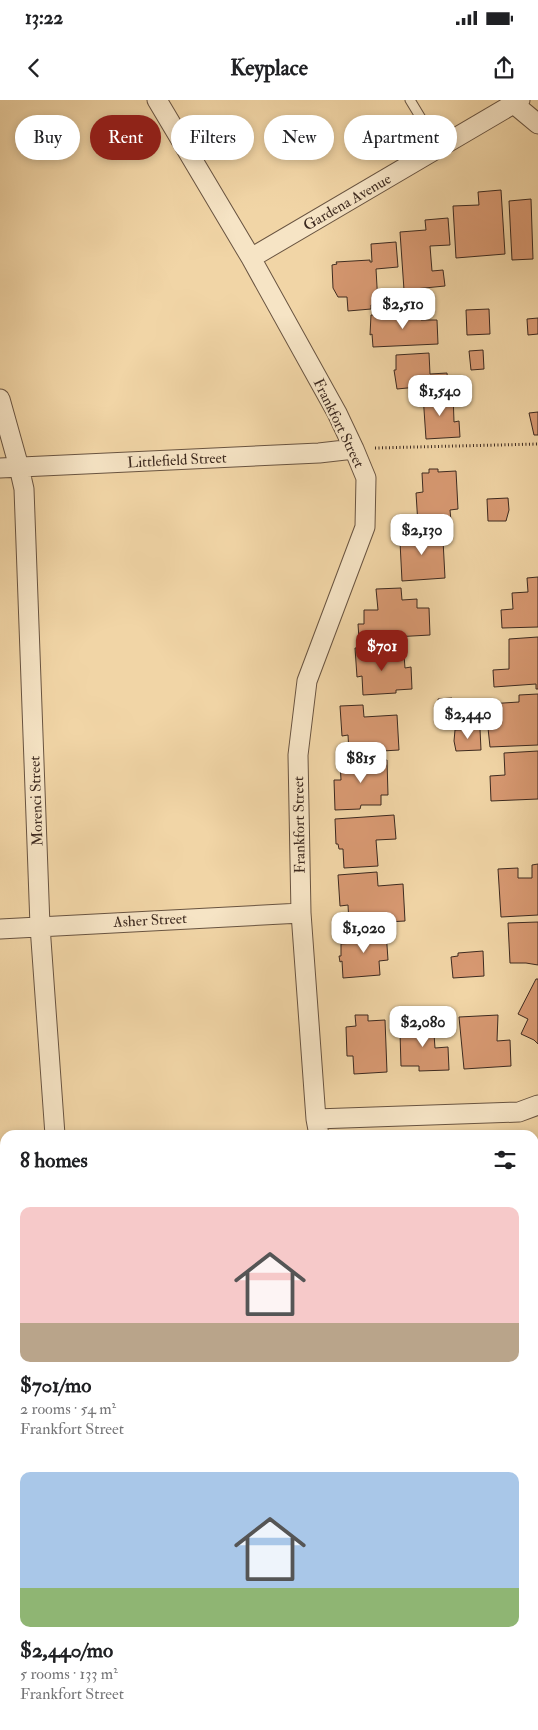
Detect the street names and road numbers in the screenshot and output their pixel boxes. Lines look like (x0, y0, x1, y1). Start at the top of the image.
street label: Gardena Avenue (300, 170, 395, 235)
street label: Frankfort Street (309, 375, 369, 471)
street label: Littlefield Street (127, 448, 227, 473)
street label: Morenci Street (25, 755, 48, 846)
street label: Frankfort Street (289, 776, 310, 874)
street label: Asher Street (112, 909, 187, 932)

